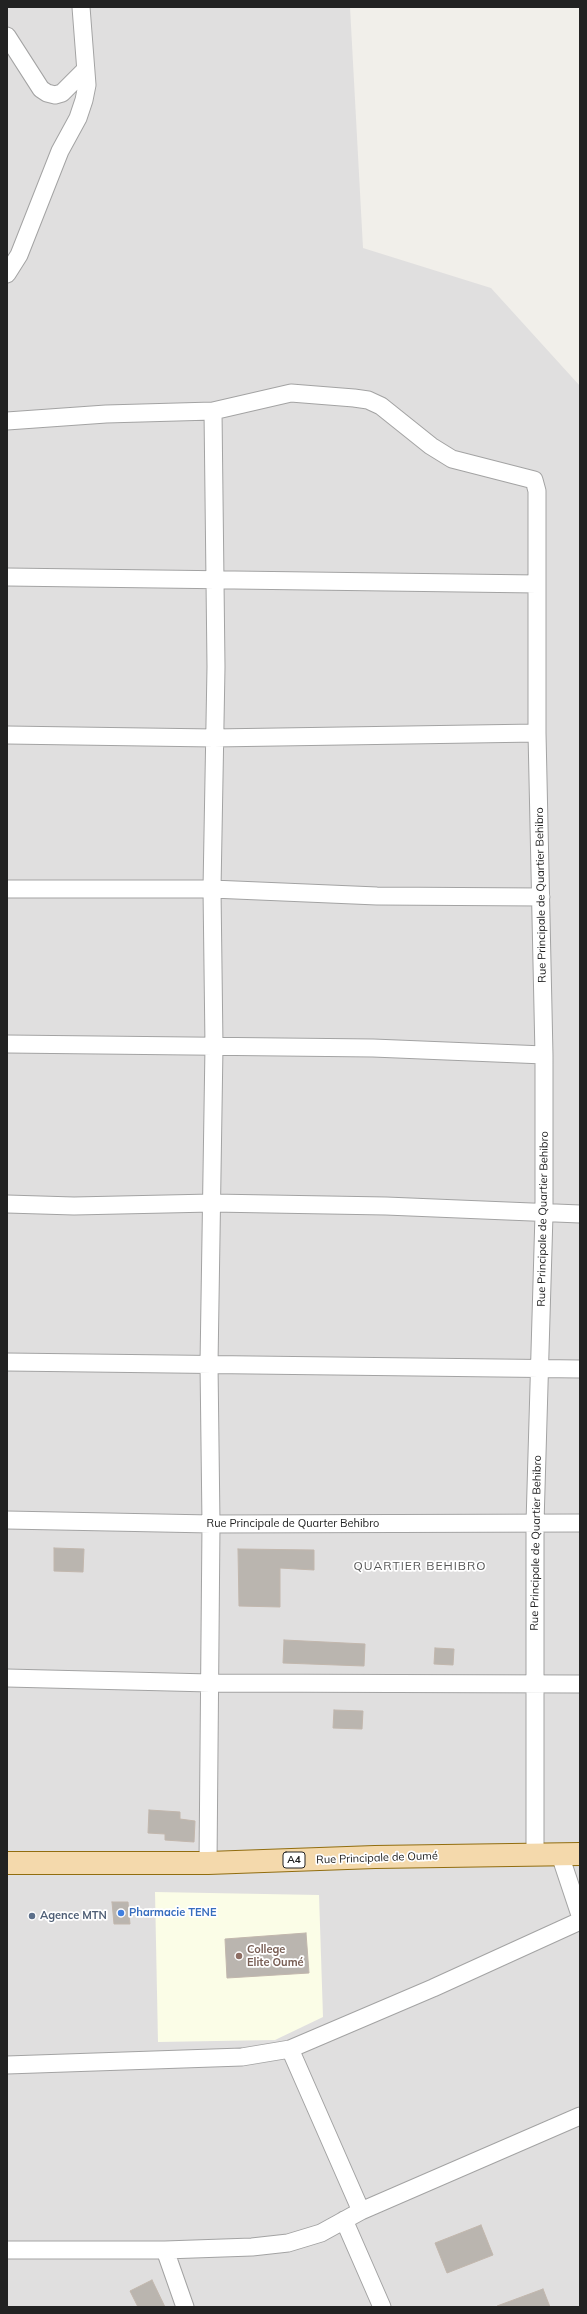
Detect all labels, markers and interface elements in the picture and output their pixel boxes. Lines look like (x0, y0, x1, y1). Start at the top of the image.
street label: Rue Principale de Quartier Behibro (533, 807, 549, 983)
street label: Rue Principale de Quartier Behibro (535, 1131, 551, 1307)
street label: Rue Principale de Quartier Behibro (528, 1455, 544, 1631)
street label: Rue Principale de Quarter Behibro (207, 1517, 379, 1531)
district label: QUARTIER BEHIBRO (354, 1559, 486, 1573)
street label: Rue Principale de Oumé (316, 1849, 438, 1867)
road number: A4 (283, 1852, 305, 1868)
place label: Pharmacie TENE (129, 1906, 216, 1920)
marker: Pharmacie TENE (116, 1908, 126, 1918)
place label: Agence MTN (40, 1909, 107, 1923)
marker: Agence MTN (27, 1911, 37, 1921)
place label: College Elite Oumé (247, 1943, 304, 1969)
marker: College Elite Oumé (234, 1951, 244, 1961)

